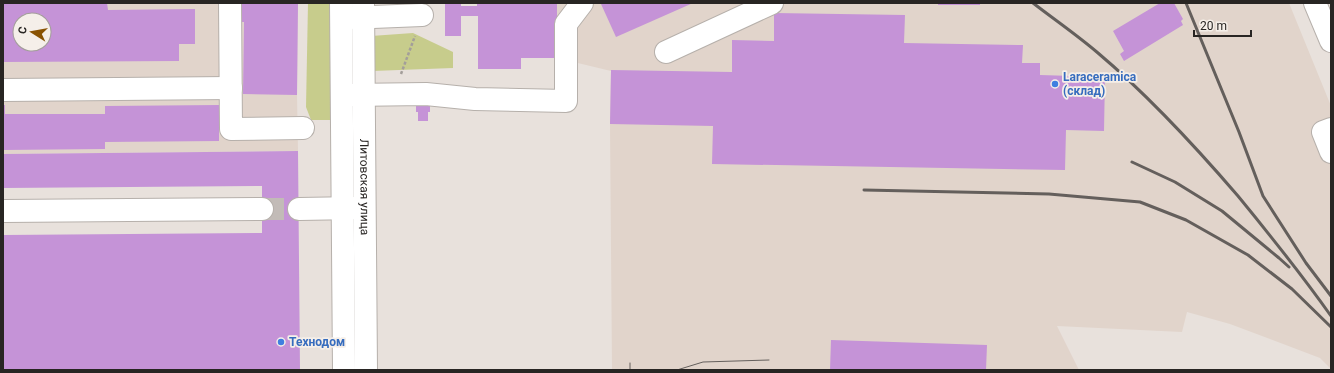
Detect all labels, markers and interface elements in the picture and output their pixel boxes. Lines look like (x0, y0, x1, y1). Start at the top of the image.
north arrow (12, 12, 52, 52)
scale bar (1194, 12, 1251, 38)
text: 20 m (1200, 19, 1227, 33)
text: С (16, 25, 30, 35)
place label: Laraceramica (склад) (1063, 70, 1137, 98)
marker: Laraceramica (склад) (1050, 79, 1060, 89)
street label: Литовская улица (357, 139, 372, 235)
place label: Технодом (289, 335, 345, 349)
marker: Технодом (276, 337, 286, 347)

